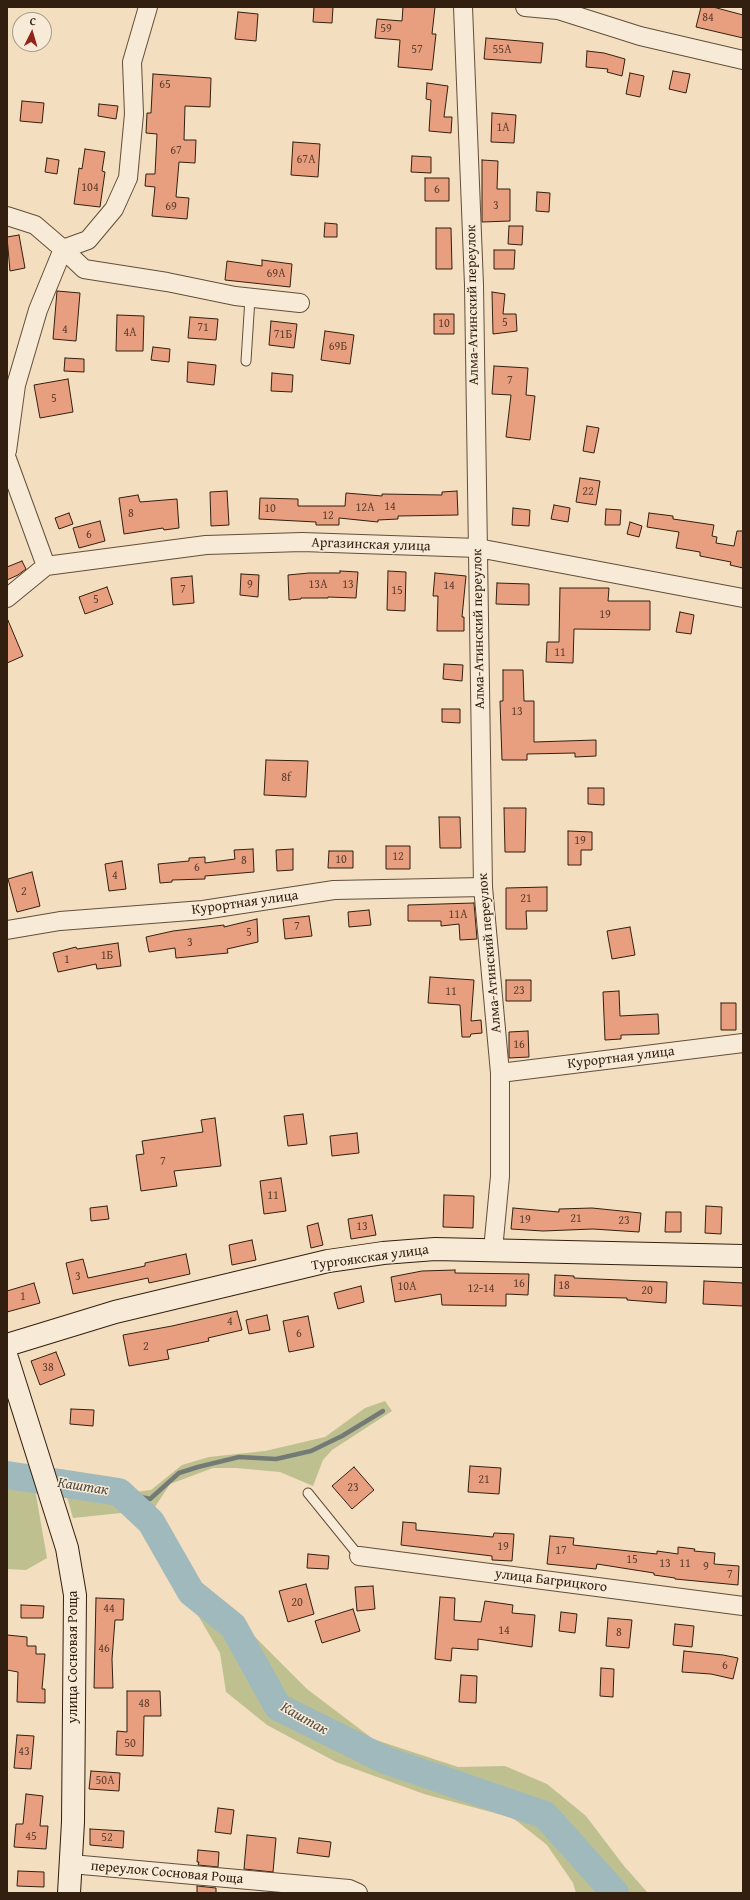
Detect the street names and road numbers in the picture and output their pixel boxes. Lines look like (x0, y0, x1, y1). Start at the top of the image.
street label: Алма-Атинский переулок (463, 225, 483, 385)
street label: Аргазинская улица (311, 535, 431, 555)
street label: Алма-Атинский переулок (469, 549, 489, 709)
street label: Алма-Атинский переулок (475, 872, 505, 1034)
street label: Курортная улица (191, 887, 299, 919)
street label: Курортная улица (567, 1043, 675, 1073)
street label: Тургоякская улица (310, 1241, 430, 1275)
street label: улица Багрицкого (494, 1566, 608, 1596)
street label: улица Сосновая Роща (65, 1591, 81, 1723)
street label: переулок Сосновая Роща (90, 1858, 244, 1888)

